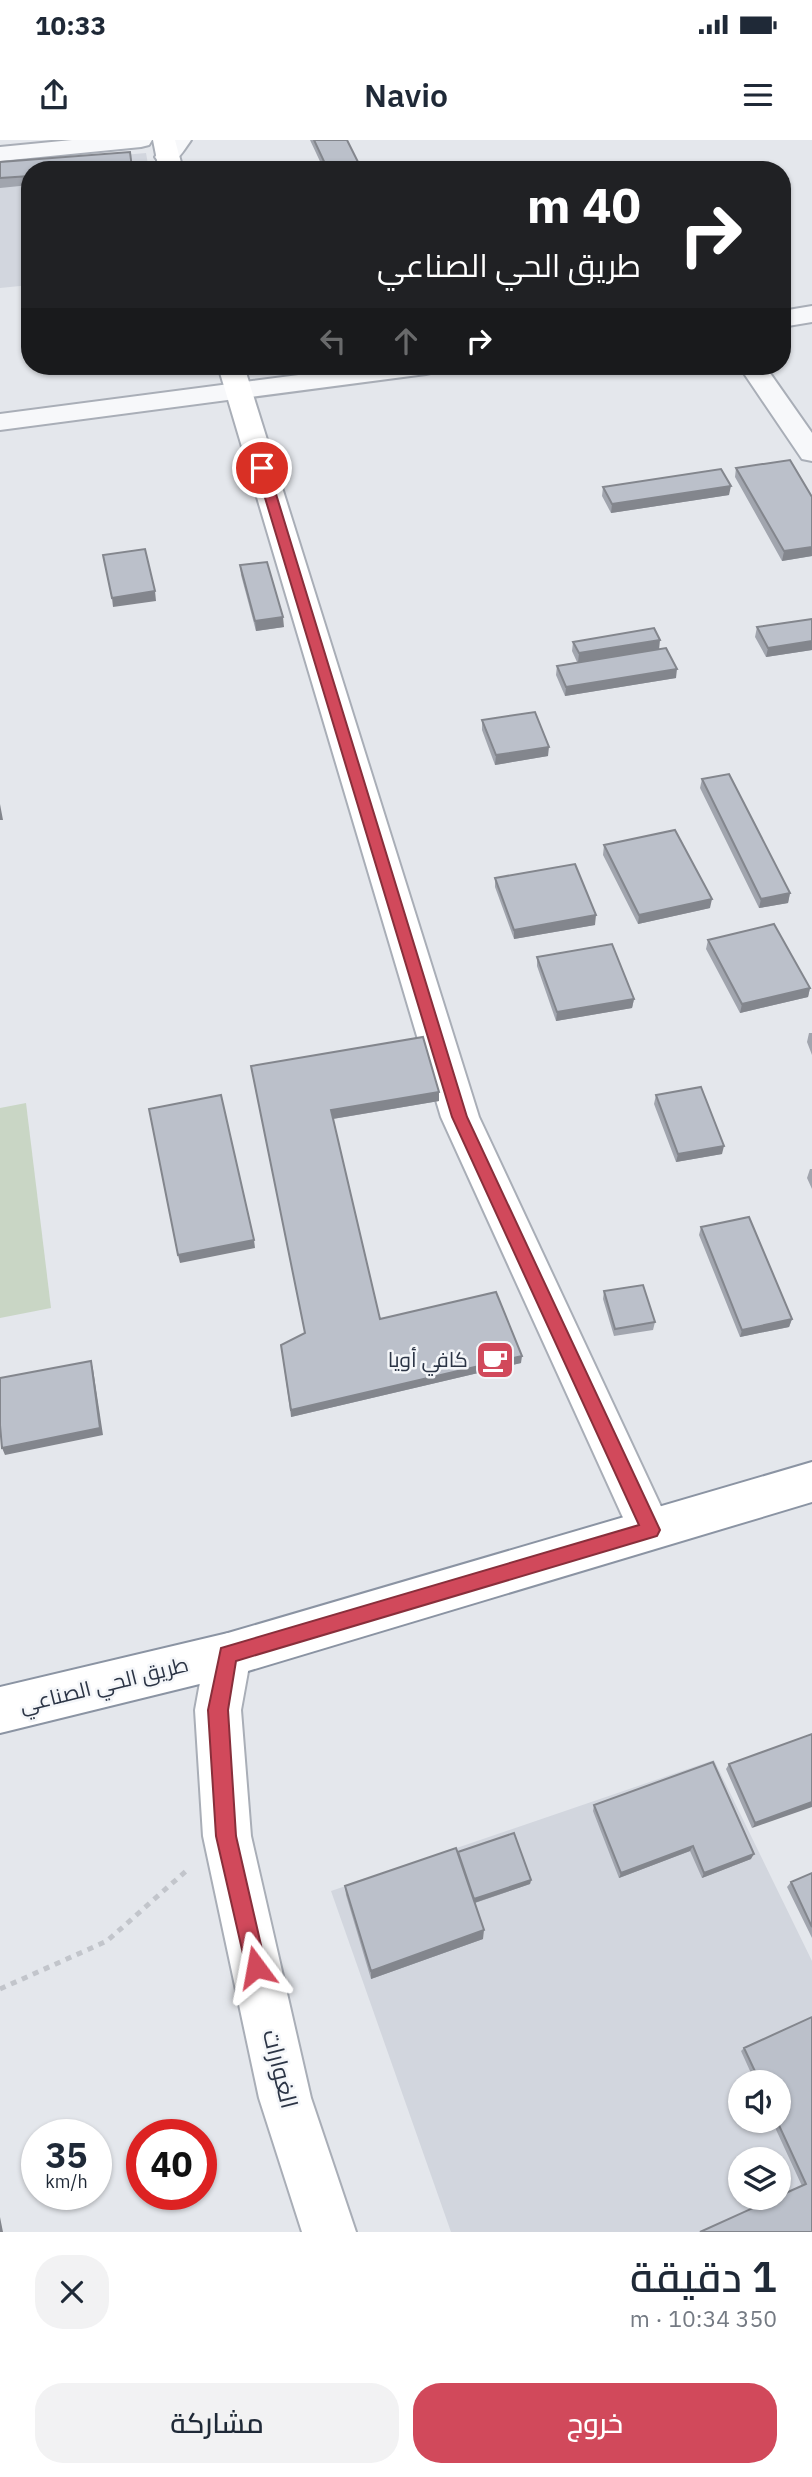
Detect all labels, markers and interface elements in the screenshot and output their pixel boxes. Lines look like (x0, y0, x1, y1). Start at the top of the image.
text: 10:33 (35, 8, 106, 42)
text: Navio (364, 74, 448, 116)
icon: share (35, 76, 73, 114)
icon: menu (739, 76, 777, 114)
text: 40 m (527, 173, 641, 236)
icon: right (665, 189, 756, 280)
text: طريق الحي الصناعي (377, 244, 641, 286)
icon: left (314, 322, 352, 360)
icon: ahead (387, 322, 425, 360)
icon: right (460, 322, 498, 360)
pin (232, 438, 292, 498)
icon: arrive (243, 449, 281, 487)
cafe icon: كافي أويا (474, 1339, 516, 1381)
place label: كافي أويا (388, 1345, 468, 1376)
street label: طريق الحي الصناعي (16, 1649, 192, 1721)
position arrow (219, 1930, 293, 2004)
street label: الغوارات (256, 2026, 306, 2112)
map controls (728, 2070, 791, 2210)
button: sound (728, 2070, 791, 2133)
speed limit sign: 40 (126, 2119, 217, 2210)
text: 35 (45, 2132, 88, 2178)
button: layers (728, 2147, 791, 2210)
text: km/h (45, 2170, 88, 2193)
text: 1 دقيقة (630, 2249, 777, 2304)
button: close (35, 2255, 109, 2329)
text: 350 m · 10:34 (630, 2303, 777, 2333)
button: مشاركة (35, 2383, 399, 2463)
button: خروج (413, 2383, 777, 2463)

